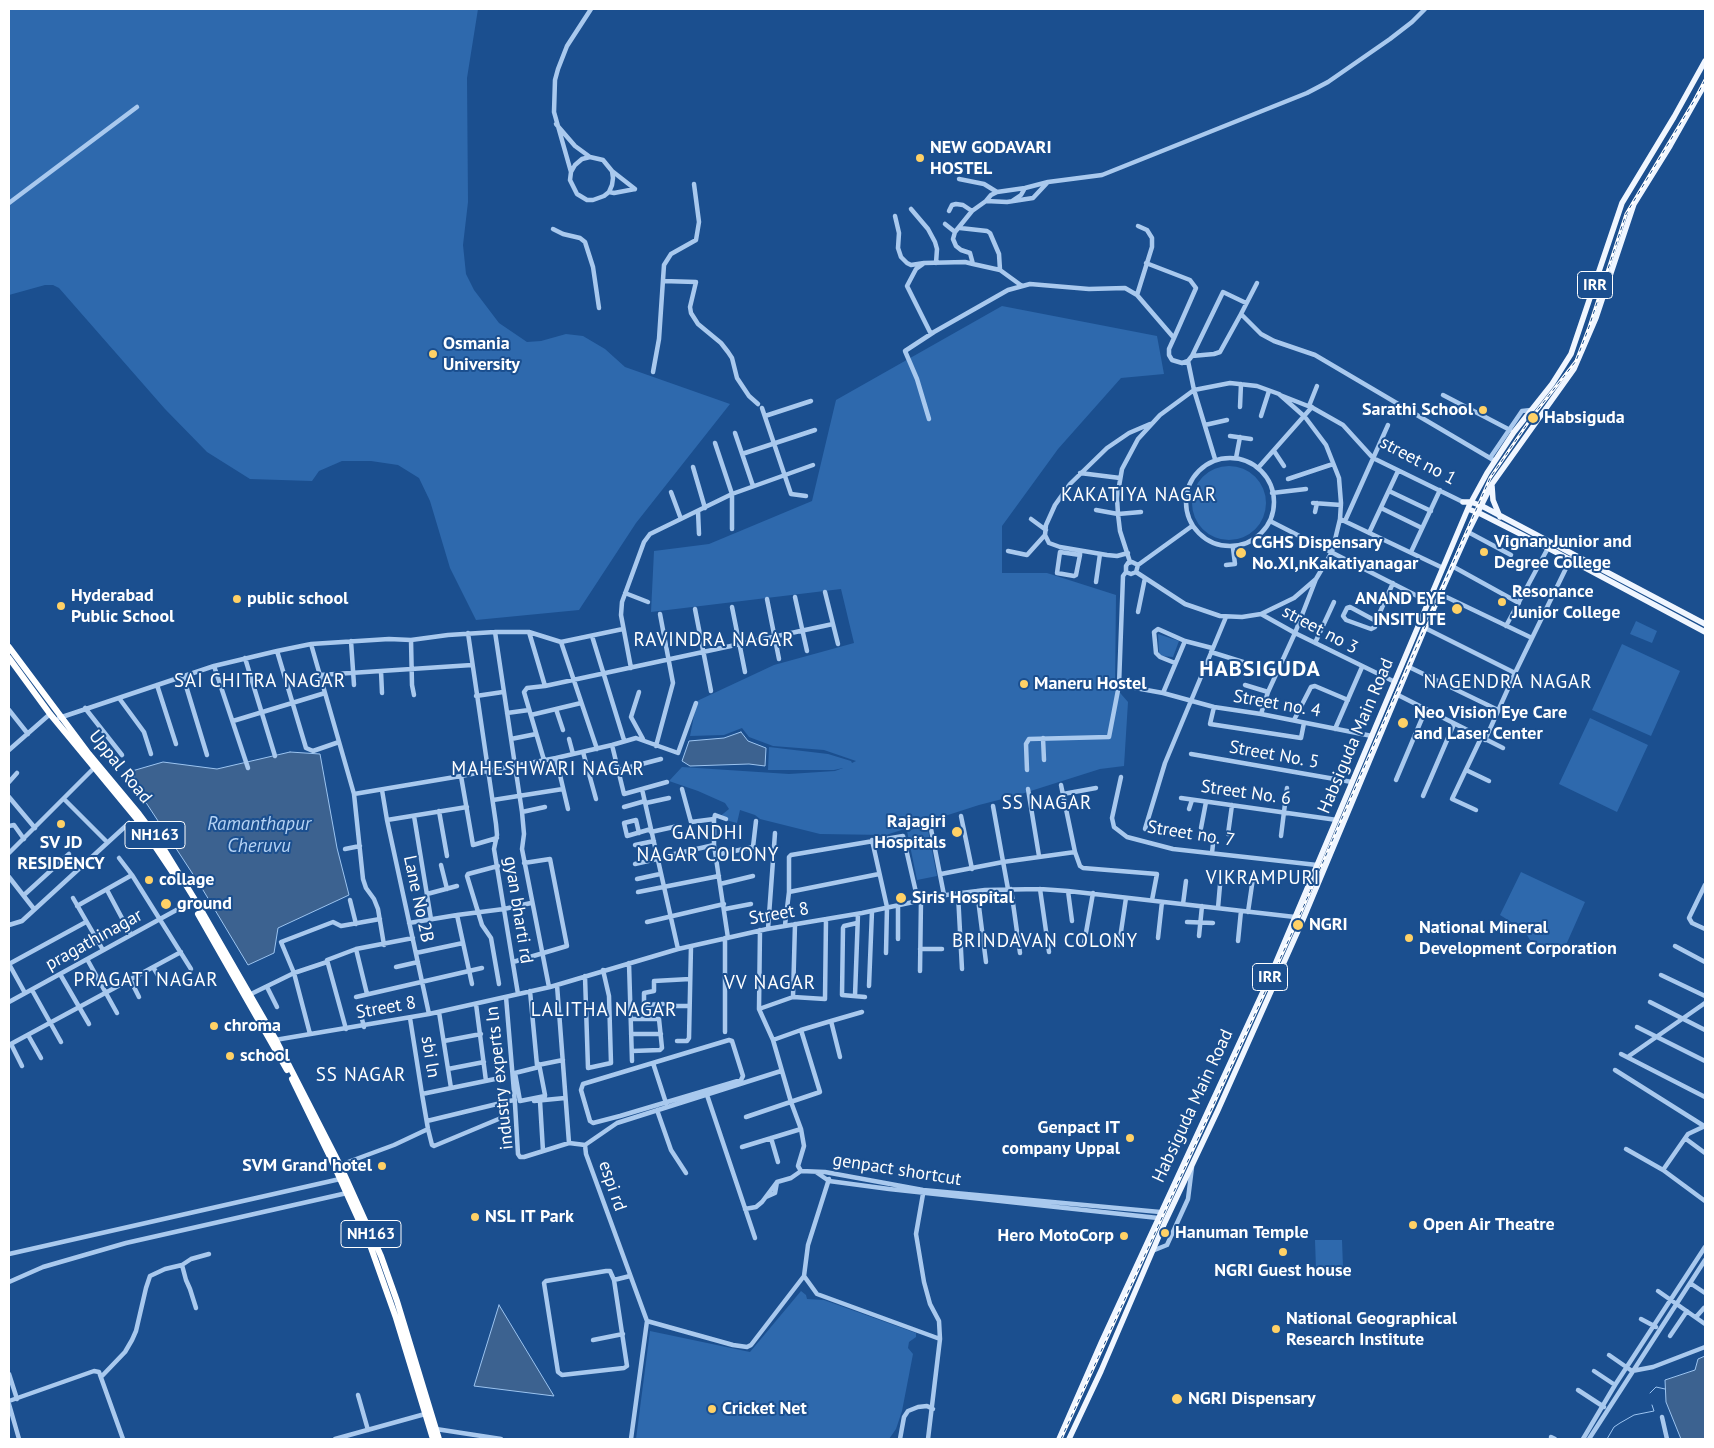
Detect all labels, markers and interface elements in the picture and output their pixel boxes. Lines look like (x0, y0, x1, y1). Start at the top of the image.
place label: NEW GODAVARI HOSTEL (930, 137, 1052, 180)
marker: NEW GODAVARI HOSTEL (914, 152, 926, 164)
road number: IRR (1578, 272, 1612, 298)
place label: Osmania University (443, 333, 520, 376)
marker: Osmania University (427, 348, 439, 360)
place label: Sarathi School (1362, 399, 1473, 421)
marker: Sarathi School (1477, 404, 1489, 416)
place label: Habsiguda (1544, 407, 1625, 429)
marker: Habsiguda (1526, 411, 1540, 425)
street label: street no 1 (1376, 432, 1460, 490)
district label: KAKATIYA NAGAR (1059, 485, 1219, 507)
place label: Vignan Junior and Degree College (1494, 531, 1632, 574)
place label: CGHS Dispensary No.XI,nKakatiyanagar (1252, 532, 1418, 574)
marker: CGHS Dispensary No.XI,nKakatiyanagar (1234, 546, 1248, 560)
marker: Vignan Junior and Degree College (1478, 546, 1490, 558)
place label: Resonance Junior College (1512, 581, 1620, 624)
place label: Hyderabad Public School (71, 585, 174, 628)
place label: public school (247, 588, 348, 610)
place label: ANAND EYE INSITUTE (1355, 588, 1446, 630)
marker: public school (231, 593, 243, 605)
marker: Resonance Junior College (1496, 596, 1508, 608)
marker: Hyderabad Public School (55, 600, 67, 612)
street label: street no 3 (1278, 601, 1362, 659)
marker: ANAND EYE INSITUTE (1450, 602, 1464, 616)
district label: RAVINDRA NAGAR (632, 630, 796, 652)
street label: Habsiguda Main Road (1313, 655, 1399, 817)
district label: HABSIGUDA (1198, 657, 1322, 683)
district label: SAI CHITRA NAGAR (172, 671, 348, 693)
district label: NAGENDRA NAGAR (1422, 672, 1594, 694)
place label: Maneru Hostel (1034, 673, 1146, 695)
marker: Maneru Hostel (1018, 678, 1030, 690)
street label: Street no. 4 (1232, 686, 1322, 722)
place label: Neo Vision Eye Care and Laser Center (1414, 702, 1567, 744)
marker: Neo Vision Eye Care and Laser Center (1396, 716, 1410, 730)
street label: Uppal Road (84, 726, 156, 808)
street label: Street No. 5 (1227, 736, 1321, 774)
district label: MAHESHWARI NAGAR (449, 759, 647, 781)
street label: Street No. 6 (1200, 776, 1292, 810)
district label: SS NAGAR (1001, 793, 1093, 815)
place label: Rajagiri Hospitals (874, 811, 946, 854)
water label: Ramanthapur Cheruvu (207, 814, 311, 858)
street label: Street no. 7 (1146, 816, 1236, 852)
marker: SV JD RESIDENCY (55, 818, 67, 830)
road number: NH163 (125, 822, 185, 848)
district label: GANDHI NAGAR COLONY (635, 823, 781, 867)
marker: Rajagiri Hospitals (950, 825, 964, 839)
place label: SV JD RESIDENCY (17, 832, 105, 874)
street label: Lane No 2B (398, 853, 438, 945)
street label: gyan bharti rd (499, 855, 537, 965)
district label: VIKRAMPURI (1204, 868, 1322, 890)
place label: collage (159, 869, 214, 891)
marker: collage (143, 874, 155, 886)
place label: Siris Hospital (912, 887, 1014, 909)
marker: Siris Hospital (894, 891, 908, 905)
place label: ground (177, 893, 232, 915)
marker: ground (159, 897, 173, 911)
street label: Street 8 (747, 898, 811, 930)
street label: pragathinagar (42, 904, 146, 976)
place label: NGRI (1309, 914, 1348, 936)
place label: National Mineral Development Corporation (1419, 917, 1617, 960)
marker: NGRI (1291, 918, 1305, 932)
district label: BRINDAVAN COLONY (950, 931, 1140, 953)
marker: National Mineral Development Corporation (1403, 932, 1415, 944)
road number: IRR (1252, 964, 1288, 990)
district label: PRAGATI NAGAR (72, 970, 220, 992)
district label: VV NAGAR (723, 973, 817, 995)
street label: Street 8 (354, 992, 418, 1024)
district label: LALITHA NAGAR (529, 1000, 679, 1022)
street label: industry experts ln (482, 1005, 518, 1151)
place label: chroma (224, 1015, 281, 1037)
marker: chroma (208, 1020, 220, 1032)
street label: Habsiguda Main Road (1148, 1026, 1238, 1186)
street label: sbi ln (416, 1035, 444, 1079)
place label: school (240, 1045, 290, 1067)
marker: school (224, 1050, 236, 1062)
district label: SS NAGAR (315, 1065, 407, 1087)
place label: Genpact IT company Uppal (1002, 1117, 1120, 1160)
marker: Genpact IT company Uppal (1124, 1132, 1136, 1144)
street label: genpact shortcut (831, 1149, 963, 1191)
place label: SVM Grand hotel (242, 1155, 372, 1177)
street label: espi rd (593, 1158, 631, 1214)
marker: SVM Grand hotel (376, 1160, 388, 1172)
place label: NSL IT Park (485, 1206, 574, 1228)
marker: NSL IT Park (469, 1211, 481, 1223)
place label: Open Air Theatre (1423, 1214, 1555, 1236)
marker: Open Air Theatre (1407, 1219, 1419, 1231)
road number: NH163 (341, 1220, 401, 1248)
place label: Hanuman Temple (1175, 1222, 1309, 1244)
place label: Hero MotoCorp (998, 1225, 1114, 1247)
marker: Hanuman Temple (1159, 1227, 1171, 1239)
marker: Hero MotoCorp (1118, 1230, 1130, 1242)
marker: NGRI Guest house (1277, 1246, 1289, 1258)
place label: NGRI Guest house (1214, 1260, 1352, 1282)
place label: National Geographical Research Institute (1286, 1308, 1457, 1350)
marker: National Geographical Research Institute (1270, 1323, 1282, 1335)
place label: NGRI Dispensary (1188, 1388, 1316, 1410)
marker: NGRI Dispensary (1170, 1392, 1184, 1406)
place label: Cricket Net (722, 1398, 807, 1420)
marker: Cricket Net (706, 1403, 718, 1415)

